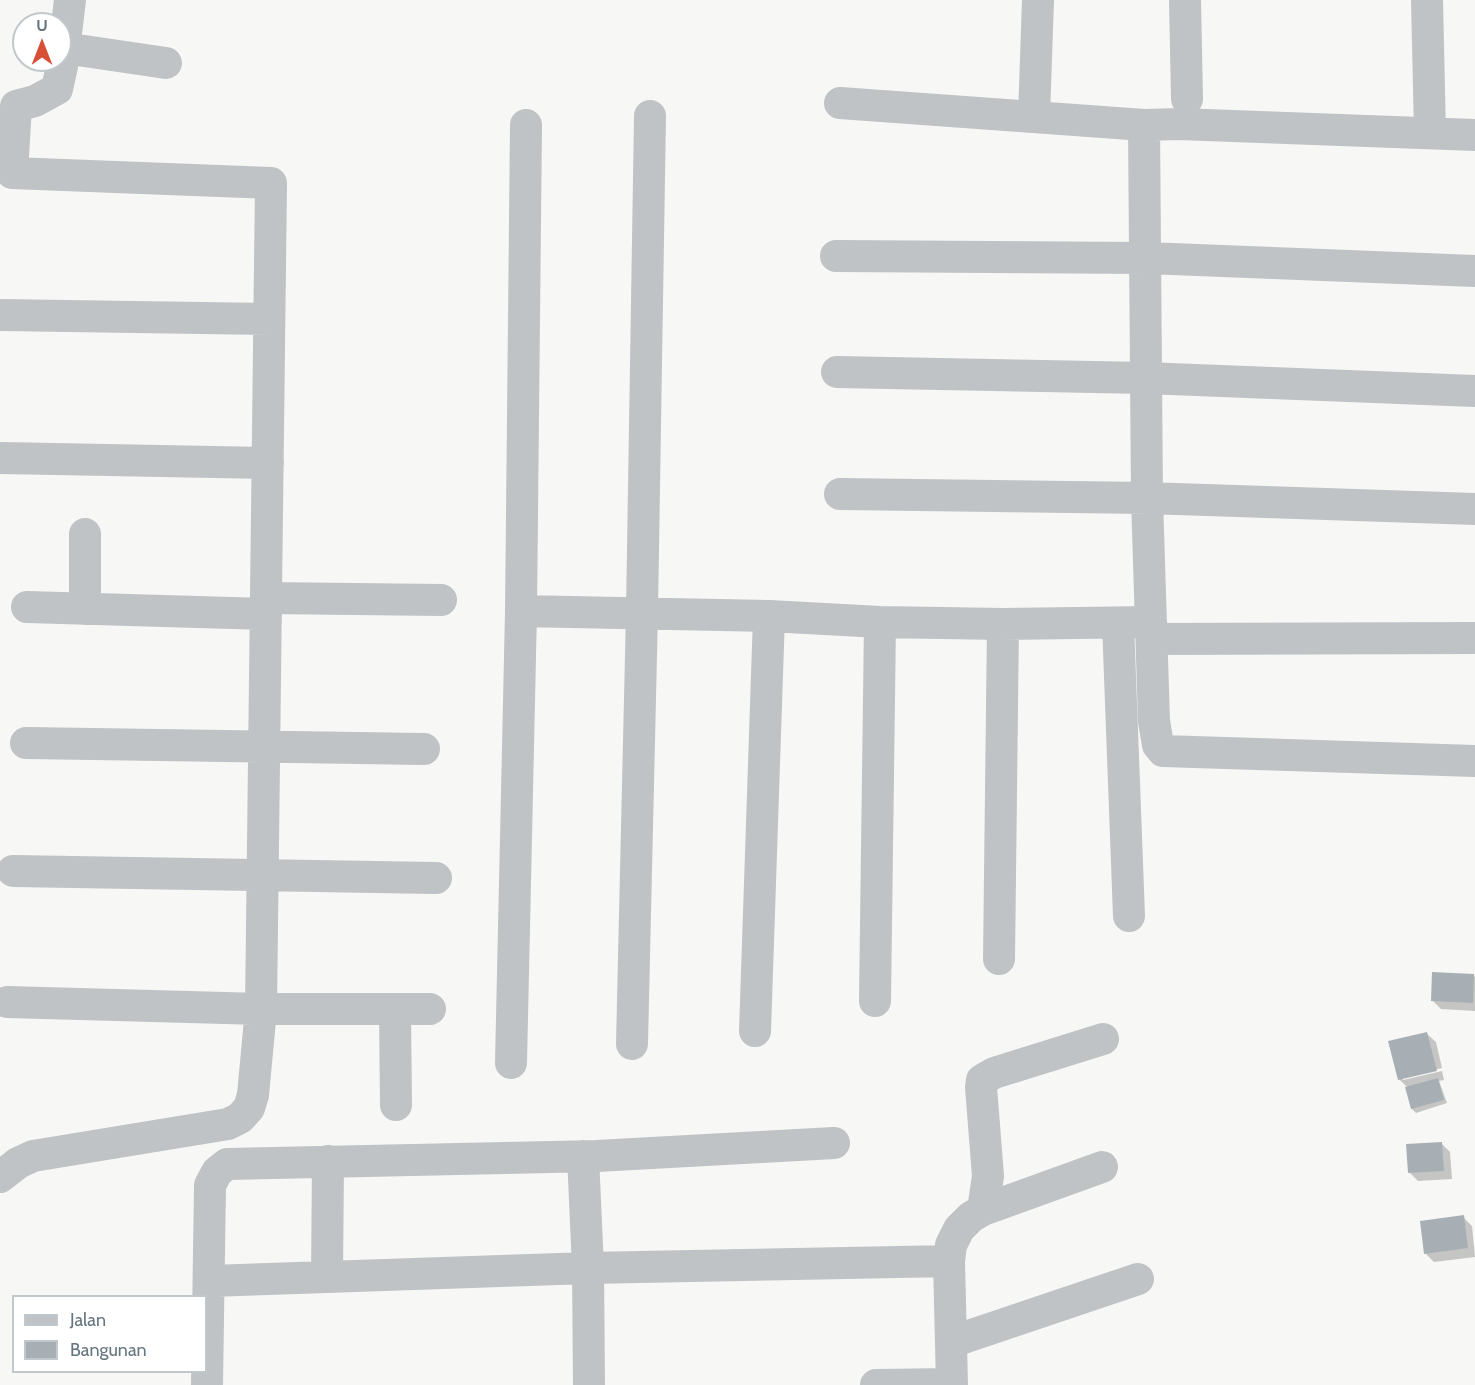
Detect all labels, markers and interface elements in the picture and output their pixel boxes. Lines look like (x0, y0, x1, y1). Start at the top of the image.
north arrow (12, 12, 72, 72)
text: U (36, 16, 48, 35)
legend (12, 1295, 207, 1373)
text: Jalan (70, 1309, 106, 1331)
text: Bangunan (70, 1339, 147, 1361)

